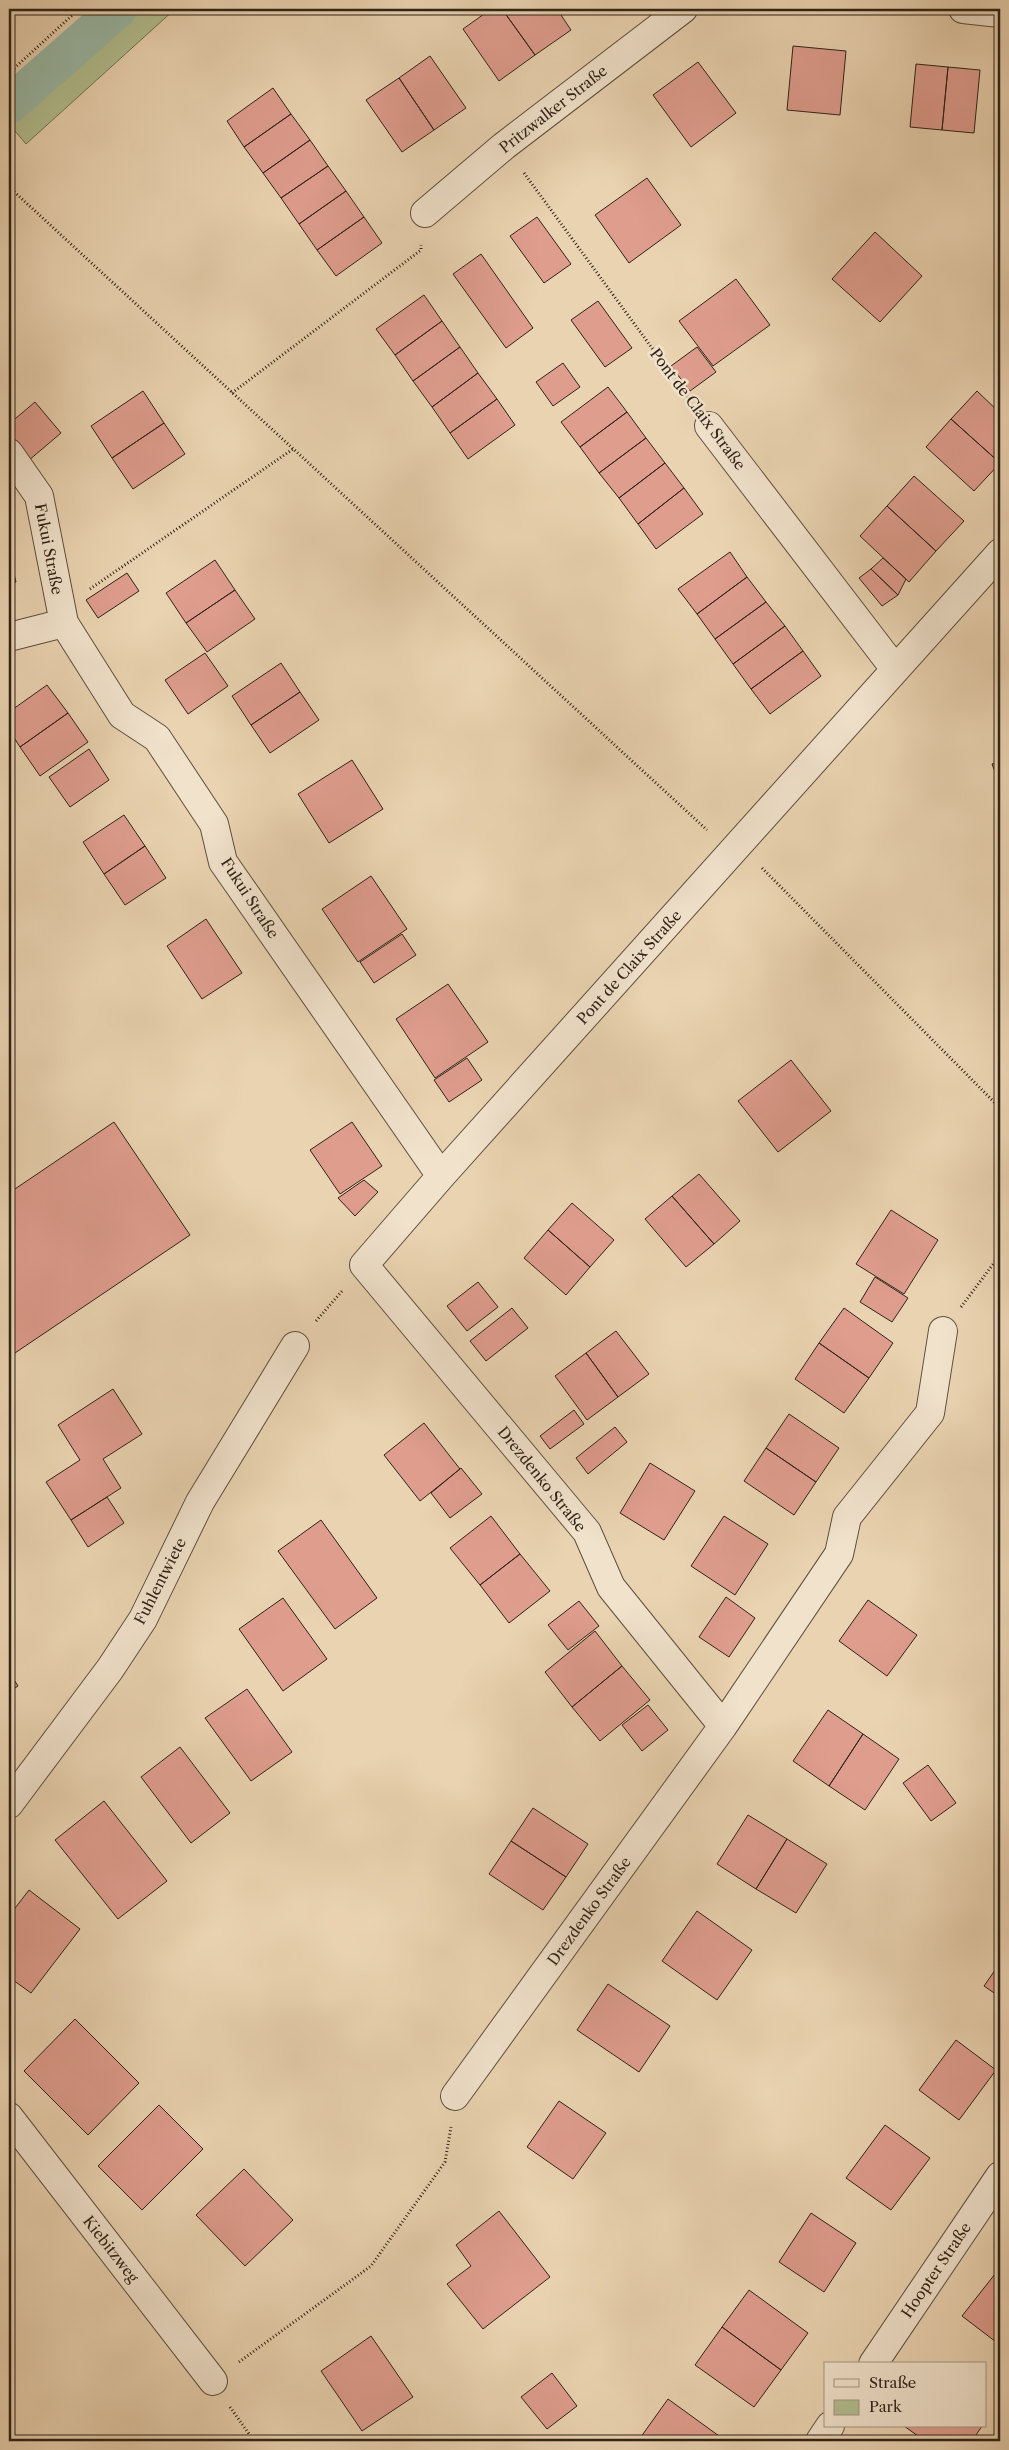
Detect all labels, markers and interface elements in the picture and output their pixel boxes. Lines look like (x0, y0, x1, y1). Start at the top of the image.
street label: Pritzwalker Straße (495, 61, 611, 157)
street label: Pont de Claix Straße (646, 344, 750, 474)
street label: Fukui Straße (31, 502, 67, 596)
street label: Fukui Straße (217, 854, 283, 942)
street label: Pont de Claix Straße (573, 906, 685, 1028)
street label: Drezdenko Straße (494, 1423, 590, 1535)
street label: Fuhlentwiete (130, 1534, 190, 1628)
street label: Drezdenko Straße (543, 1853, 635, 1969)
street label: Kiebitzweg (79, 2212, 143, 2286)
street label: Hoopter Straße (897, 2219, 975, 2321)
legend (824, 2362, 986, 2428)
text: Straße (869, 2373, 916, 2392)
text: Park (869, 2397, 903, 2416)

